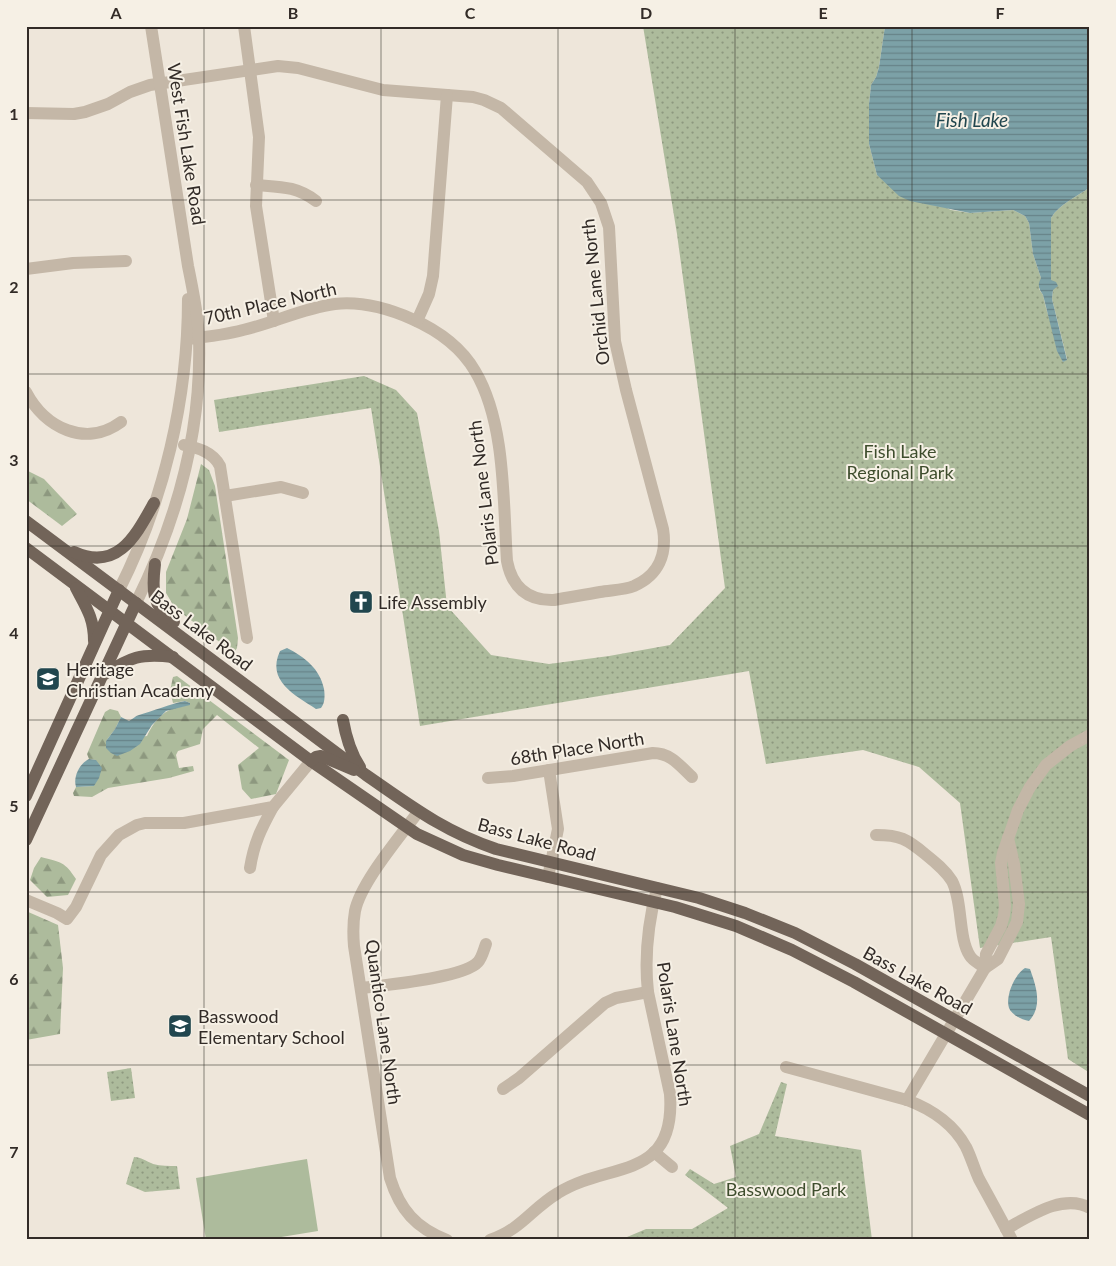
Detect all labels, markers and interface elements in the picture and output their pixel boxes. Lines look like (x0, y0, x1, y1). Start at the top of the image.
text: A (109, 3, 122, 22)
text: B (288, 3, 298, 22)
text: C (465, 3, 476, 22)
text: D (640, 3, 652, 22)
text: E (818, 3, 828, 22)
text: F (995, 3, 1005, 22)
street label: West Fish Lake Road (163, 61, 211, 227)
text: 1 (9, 104, 19, 123)
water label: Fish Lake (936, 108, 1008, 131)
street label: Orchid Lane North (576, 218, 614, 366)
text: 2 (9, 277, 19, 296)
street label: 70th Place North (202, 277, 338, 329)
street label: Polaris Lane North (463, 419, 503, 567)
park label: Fish Lake Regional Park (846, 440, 954, 483)
text: 3 (9, 450, 19, 469)
street label: Bass Lake Road (147, 585, 257, 675)
church icon: Life Assembly (348, 589, 374, 615)
place label: Life Assembly (378, 591, 487, 613)
text: 4 (9, 623, 19, 642)
place label: Heritage Christian Academy (66, 658, 214, 701)
school or university icon: Heritage Christian Academy (35, 666, 61, 692)
street label: 68th Place North (509, 727, 645, 769)
text: 5 (9, 796, 19, 815)
street label: Bass Lake Road (475, 813, 599, 865)
street label: Quantico Lane North (362, 938, 406, 1106)
street label: Bass Lake Road (860, 941, 976, 1019)
street label: Polaris Lane North (653, 960, 697, 1108)
text: 6 (9, 969, 19, 988)
place label: Basswood Elementary School (198, 1005, 345, 1048)
school or university icon: Basswood Elementary School (167, 1013, 193, 1039)
text: 7 (9, 1142, 19, 1161)
park label: Basswood Park (726, 1178, 847, 1200)

